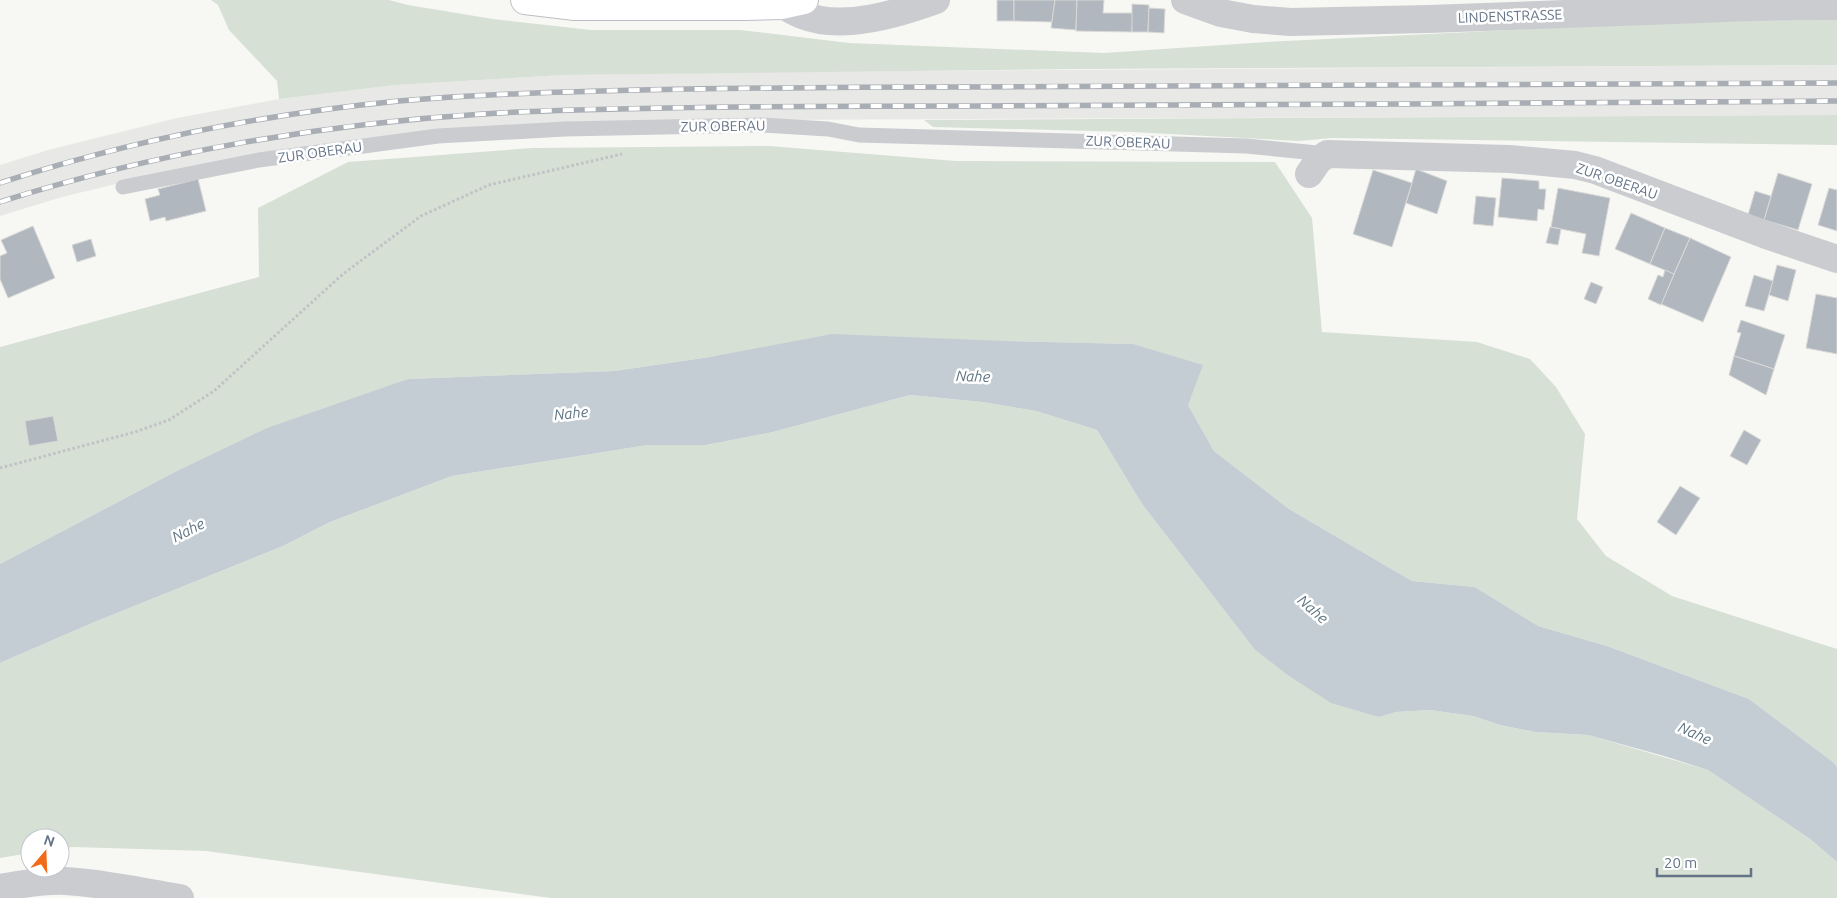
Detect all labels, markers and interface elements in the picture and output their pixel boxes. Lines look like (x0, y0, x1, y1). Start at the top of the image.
street label: LINDENSTRASSE (1457, 6, 1563, 26)
street label: ZUR OBERAU (680, 117, 766, 135)
street label: ZUR OBERAU (1085, 133, 1171, 151)
street label: ZUR OBERAU (277, 138, 363, 166)
street label: ZUR OBERAU (1574, 160, 1660, 202)
water label: Nahe (956, 367, 991, 385)
water label: Nahe (553, 403, 589, 423)
water label: Nahe (169, 514, 208, 545)
water label: Nahe (1294, 591, 1332, 627)
water label: Nahe (1676, 718, 1715, 748)
north arrow (20, 828, 70, 878)
text: N (42, 831, 57, 850)
scale bar (1657, 846, 1751, 878)
text: 20 m (1664, 854, 1697, 871)

